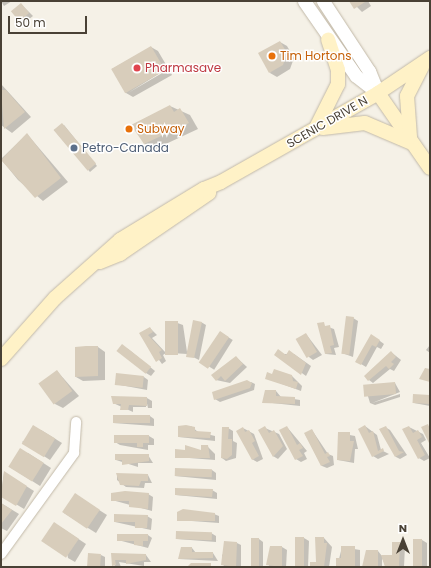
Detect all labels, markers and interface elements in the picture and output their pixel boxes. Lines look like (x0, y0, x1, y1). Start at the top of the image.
scale bar (10, 8, 89, 34)
text: 50 m (15, 14, 46, 31)
place label: Tim Hortons (280, 49, 351, 63)
marker: Tim Hortons (267, 51, 277, 61)
place label: Pharmasave (145, 61, 221, 75)
marker: Pharmasave (132, 63, 142, 73)
street label: SCENIC DRIVE N (284, 93, 370, 151)
place label: Subway (137, 122, 185, 136)
marker: Subway (124, 124, 134, 134)
place label: Petro-Canada (82, 141, 169, 155)
marker: Petro-Canada (69, 143, 79, 153)
north arrow (383, 520, 423, 560)
text: N (399, 520, 407, 536)

